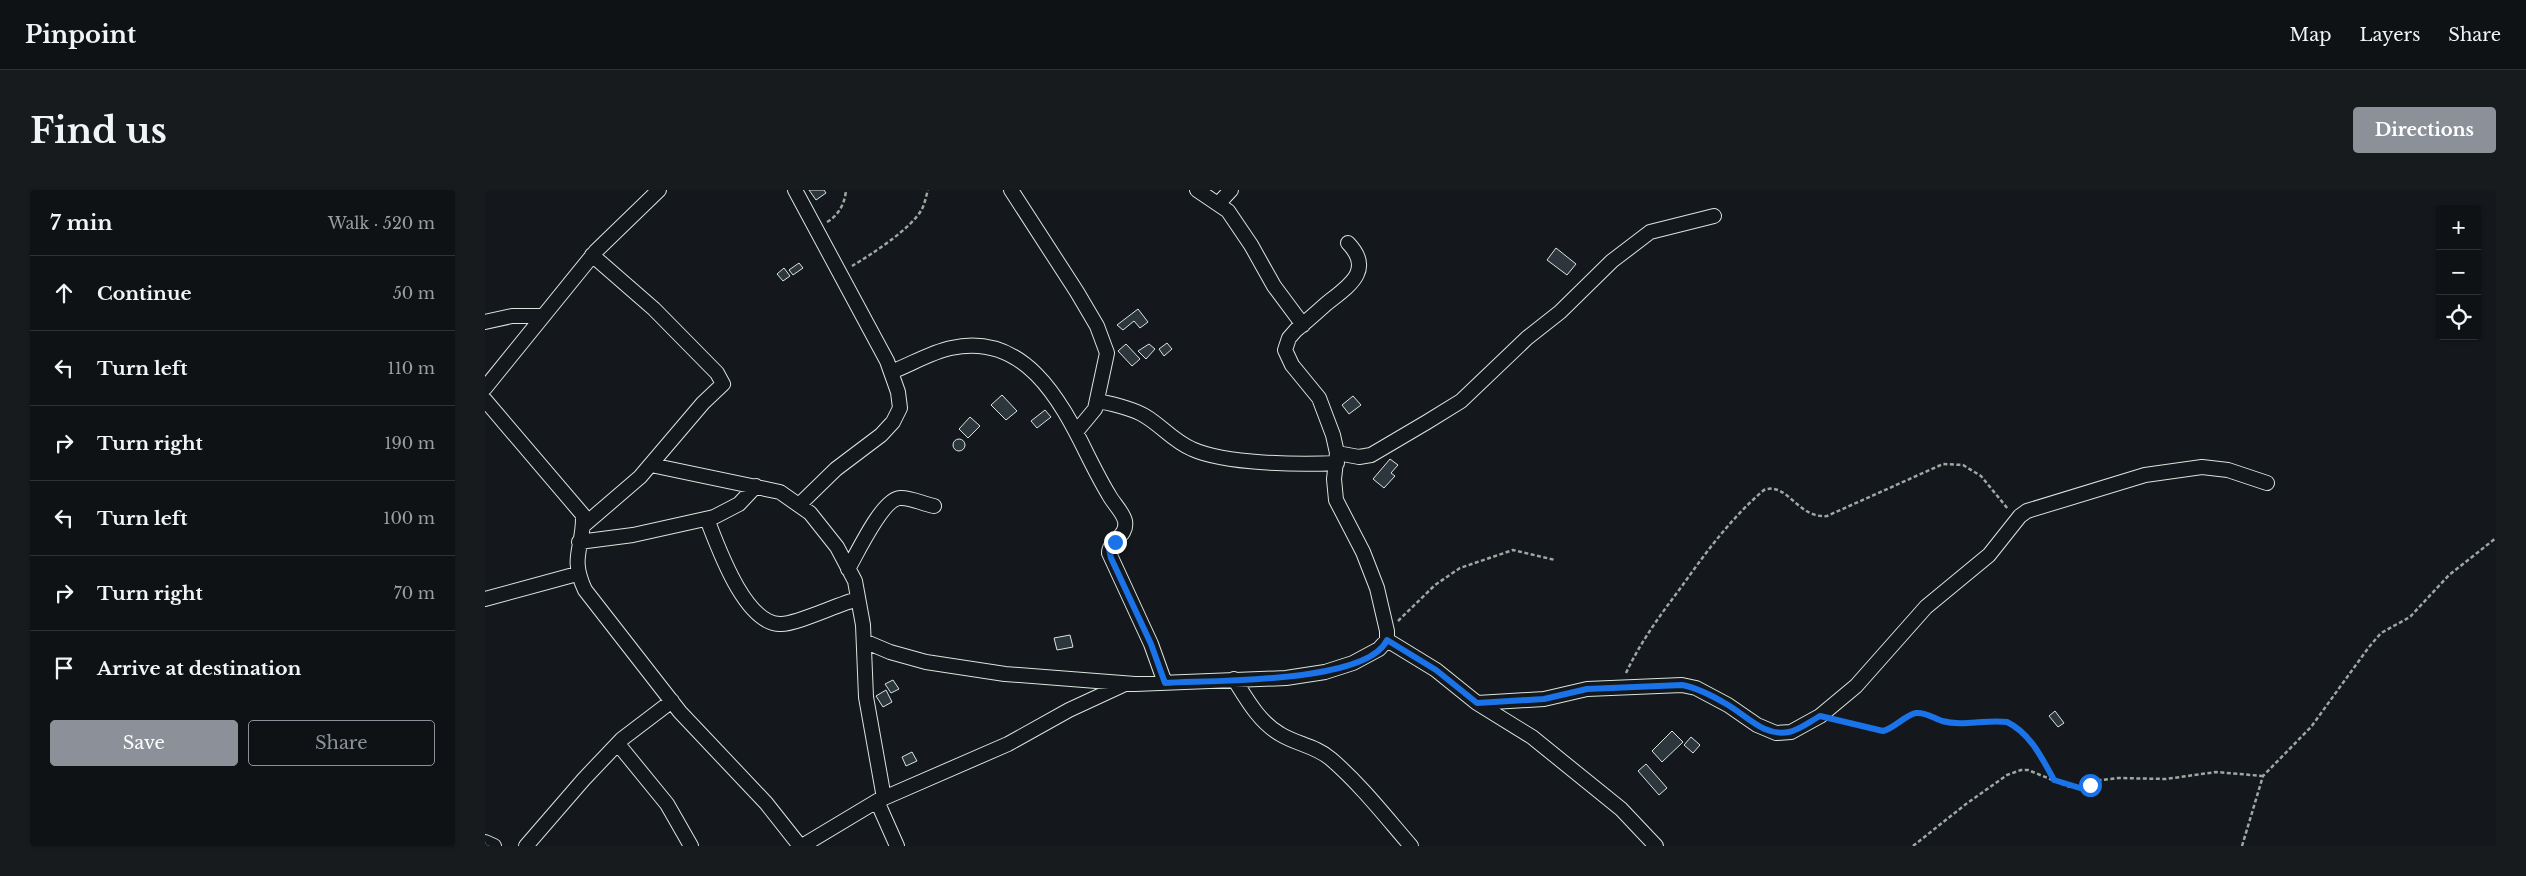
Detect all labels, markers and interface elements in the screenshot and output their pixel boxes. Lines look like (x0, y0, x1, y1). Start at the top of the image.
text: Pinpoint (25, 20, 136, 49)
text: Map (2290, 24, 2331, 46)
text: Layers (2359, 24, 2420, 46)
text: Share (2448, 24, 2501, 46)
button: Directions (2353, 107, 2496, 153)
text: Find us (30, 109, 167, 152)
map controls (2436, 205, 2481, 340)
button: + (2436, 205, 2481, 250)
text: 7 min (50, 210, 113, 236)
text: Walk · 520 m (328, 213, 435, 233)
button: − (2436, 250, 2481, 295)
icon: ahead (50, 279, 78, 307)
text: Continue (97, 282, 192, 305)
text: 50 m (393, 283, 435, 303)
button: locate (2436, 295, 2481, 340)
icon: left (50, 354, 78, 382)
text: Turn left (97, 357, 188, 380)
text: 110 m (388, 358, 435, 378)
icon: right (50, 429, 78, 457)
text: Turn right (97, 432, 203, 455)
text: 190 m (384, 433, 435, 453)
icon: left (50, 504, 78, 532)
text: Turn left (97, 507, 188, 530)
text: 100 m (383, 508, 435, 528)
route end (1104, 531, 1127, 554)
icon: right (50, 579, 78, 607)
text: Turn right (97, 582, 203, 605)
text: 70 m (394, 583, 435, 603)
icon: arrive (50, 654, 78, 682)
text: Arrive at destination (97, 657, 301, 680)
button: Save (50, 720, 238, 766)
button: Share (248, 720, 435, 766)
route start (2079, 774, 2102, 797)

